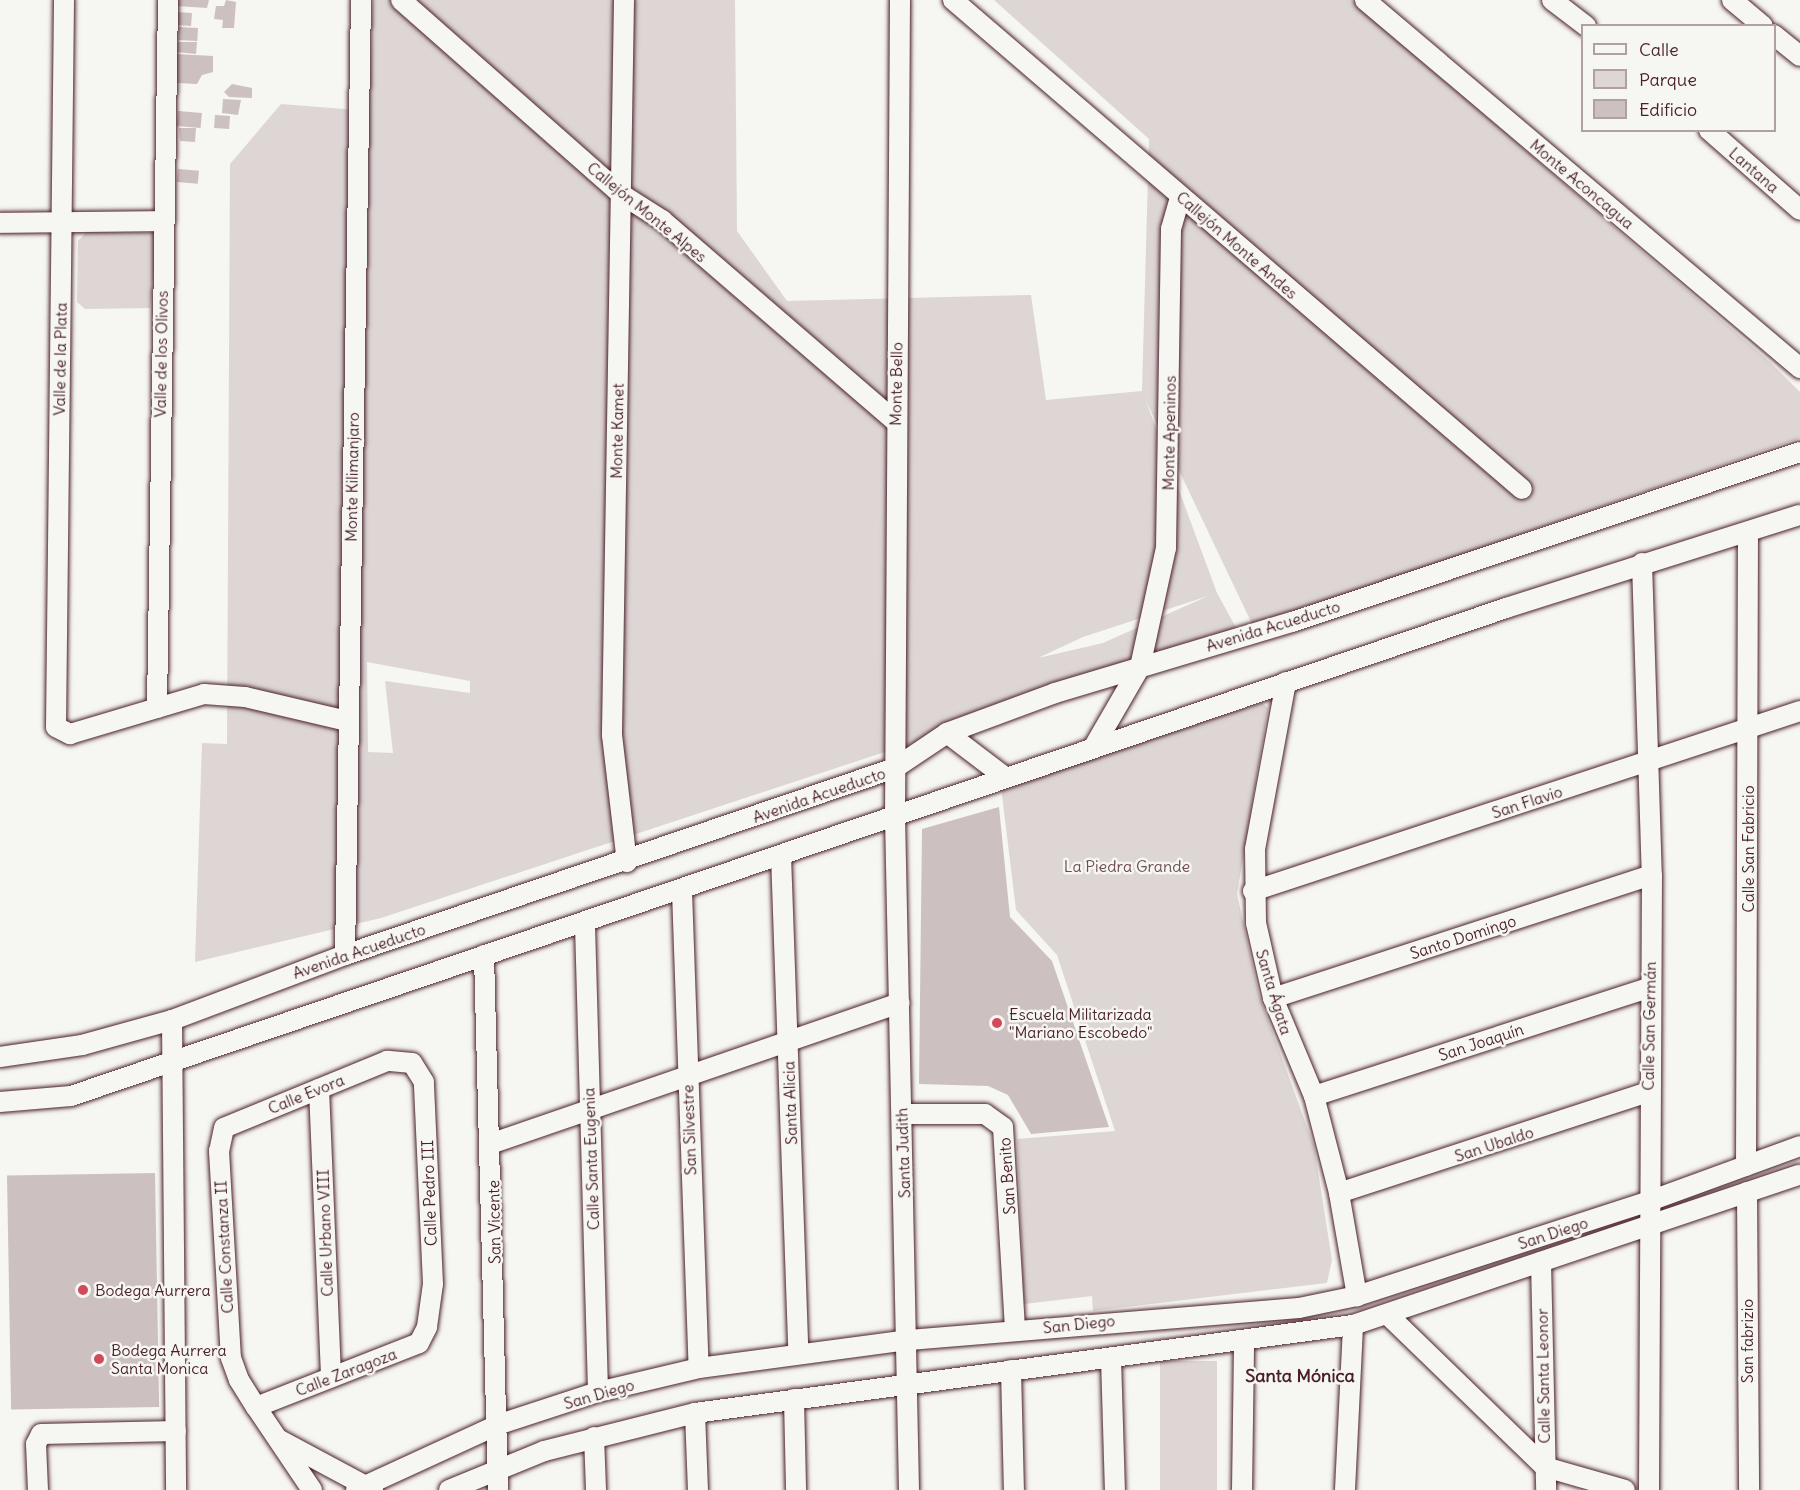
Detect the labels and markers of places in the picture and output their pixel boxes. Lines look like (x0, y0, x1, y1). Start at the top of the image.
place label: Escuela Militarizada "Mariano Escobedo" (1009, 1004, 1153, 1042)
marker: Escuela Militarizada "Mariano Escobedo" (990, 1016, 1004, 1030)
place label: Bodega Aurrera (95, 1280, 211, 1300)
marker: Bodega Aurrera (76, 1283, 90, 1297)
place label: Bodega Aurrera Santa Monica (111, 1340, 227, 1378)
marker: Bodega Aurrera Santa Monica (92, 1352, 106, 1366)

